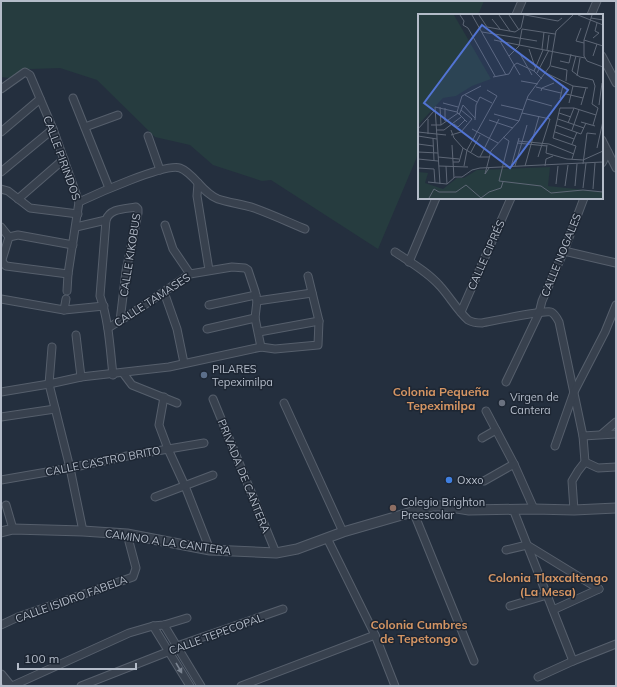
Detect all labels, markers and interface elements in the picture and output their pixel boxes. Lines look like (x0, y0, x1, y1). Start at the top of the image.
inset map (418, 14, 603, 199)
street label: CALLE PIRINDOS (40, 114, 84, 202)
street label: CALLE NOGALES (538, 211, 584, 299)
street label: CALLE KIKOBUS (117, 212, 144, 298)
street label: CALLE CIPRÉS (464, 218, 508, 292)
street label: CALLE TAMASES (111, 270, 193, 330)
place label: PILARES Tepeximilpa (212, 362, 273, 389)
marker: PILARES Tepeximilpa (199, 370, 209, 380)
district label: Colonia Pequeña Tepeximilpa (393, 384, 489, 413)
place label: Virgen de Cantera (510, 390, 559, 417)
marker: Virgen de Cantera (497, 398, 507, 408)
street label: PRIVADA DE CANTERA (215, 417, 273, 535)
street label: CALLE CASTRO BRITO (44, 443, 162, 479)
place label: Oxxo (457, 473, 483, 487)
marker: Oxxo (444, 475, 454, 485)
place label: Colegio Brighton Preescolar (401, 495, 485, 522)
marker: Colegio Brighton Preescolar (388, 503, 398, 513)
street label: CAMINO A LA CANTERA (104, 526, 232, 558)
district label: Colonia Tlaxcaltengo (La Mesa) (488, 570, 608, 599)
street label: CALLE ISIDRO FABELA (13, 572, 129, 626)
street label: CALLE TEPECOPAL (167, 610, 265, 658)
district label: Colonia Cumbres de Tepetongo (371, 617, 467, 646)
scale bar (18, 645, 136, 671)
text: 100 m (24, 651, 59, 666)
one-way arrow (176, 662, 183, 674)

